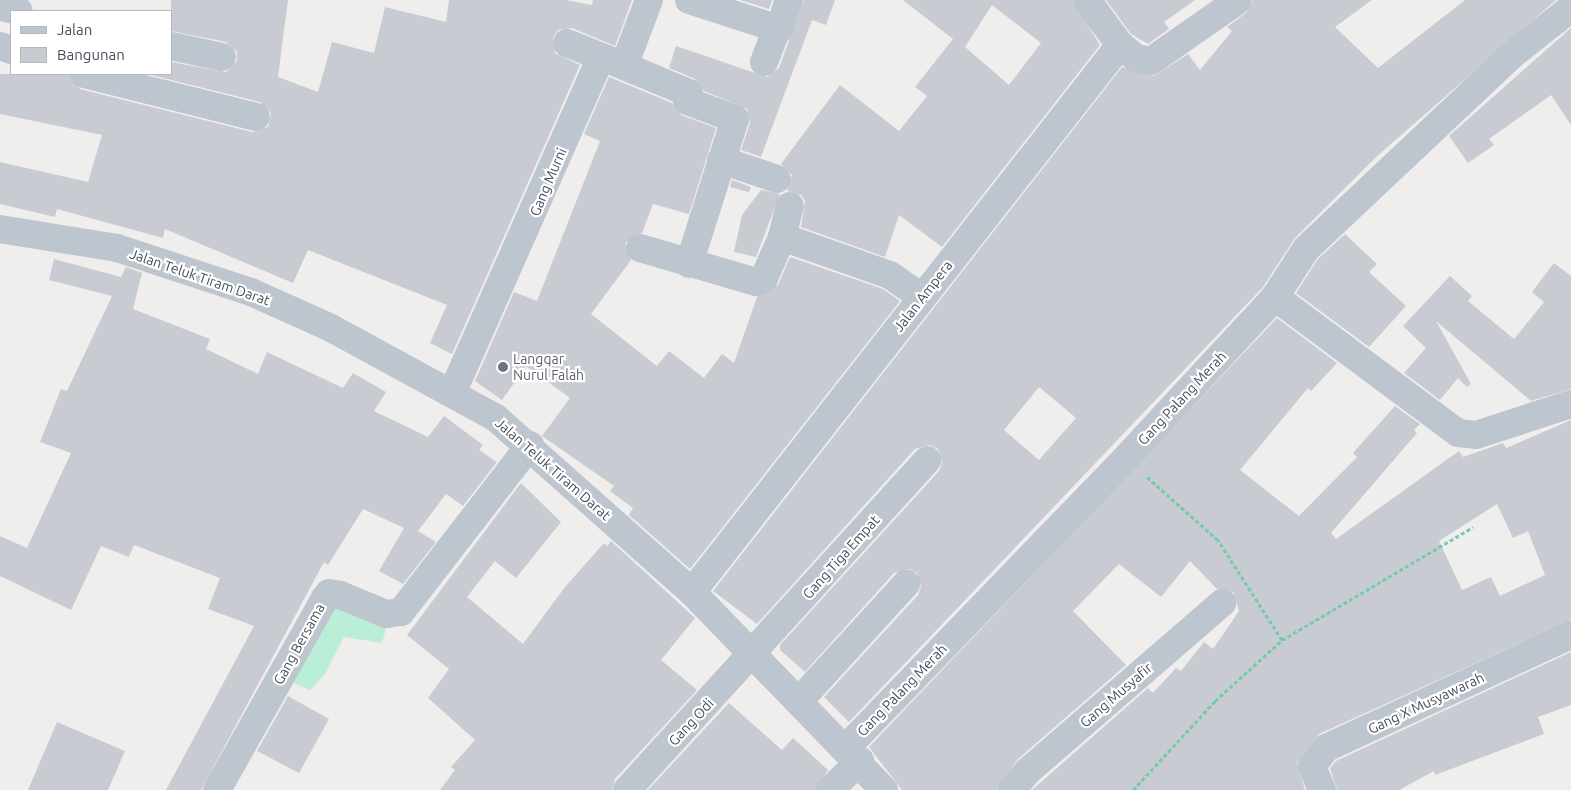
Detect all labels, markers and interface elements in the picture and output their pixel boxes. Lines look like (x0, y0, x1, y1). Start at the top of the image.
legend (10, 10, 172, 75)
text: Jalan (57, 21, 92, 38)
text: Bangunan (57, 46, 125, 63)
street label: Gang Murni (526, 145, 570, 219)
street label: Jalan Teluk Tiram Darat (128, 245, 272, 309)
street label: Jalan Ampera (890, 257, 956, 335)
street label: Gang Palang Merah (1134, 348, 1230, 448)
place label: Langgar Nurul Falah (513, 351, 584, 384)
marker: Langgar Nurul Falah (497, 361, 509, 373)
street label: Jalan Teluk Tiram Darat (492, 414, 614, 524)
street label: Gang Tiga Empat (799, 512, 883, 602)
street label: Gang Bersama (270, 600, 328, 688)
street label: Gang Palang Merah (854, 640, 950, 740)
street label: Gang Musyafir (1077, 659, 1155, 731)
street label: Gang X Musyawarah (1365, 669, 1487, 737)
street label: Gang Odi (665, 695, 717, 749)

